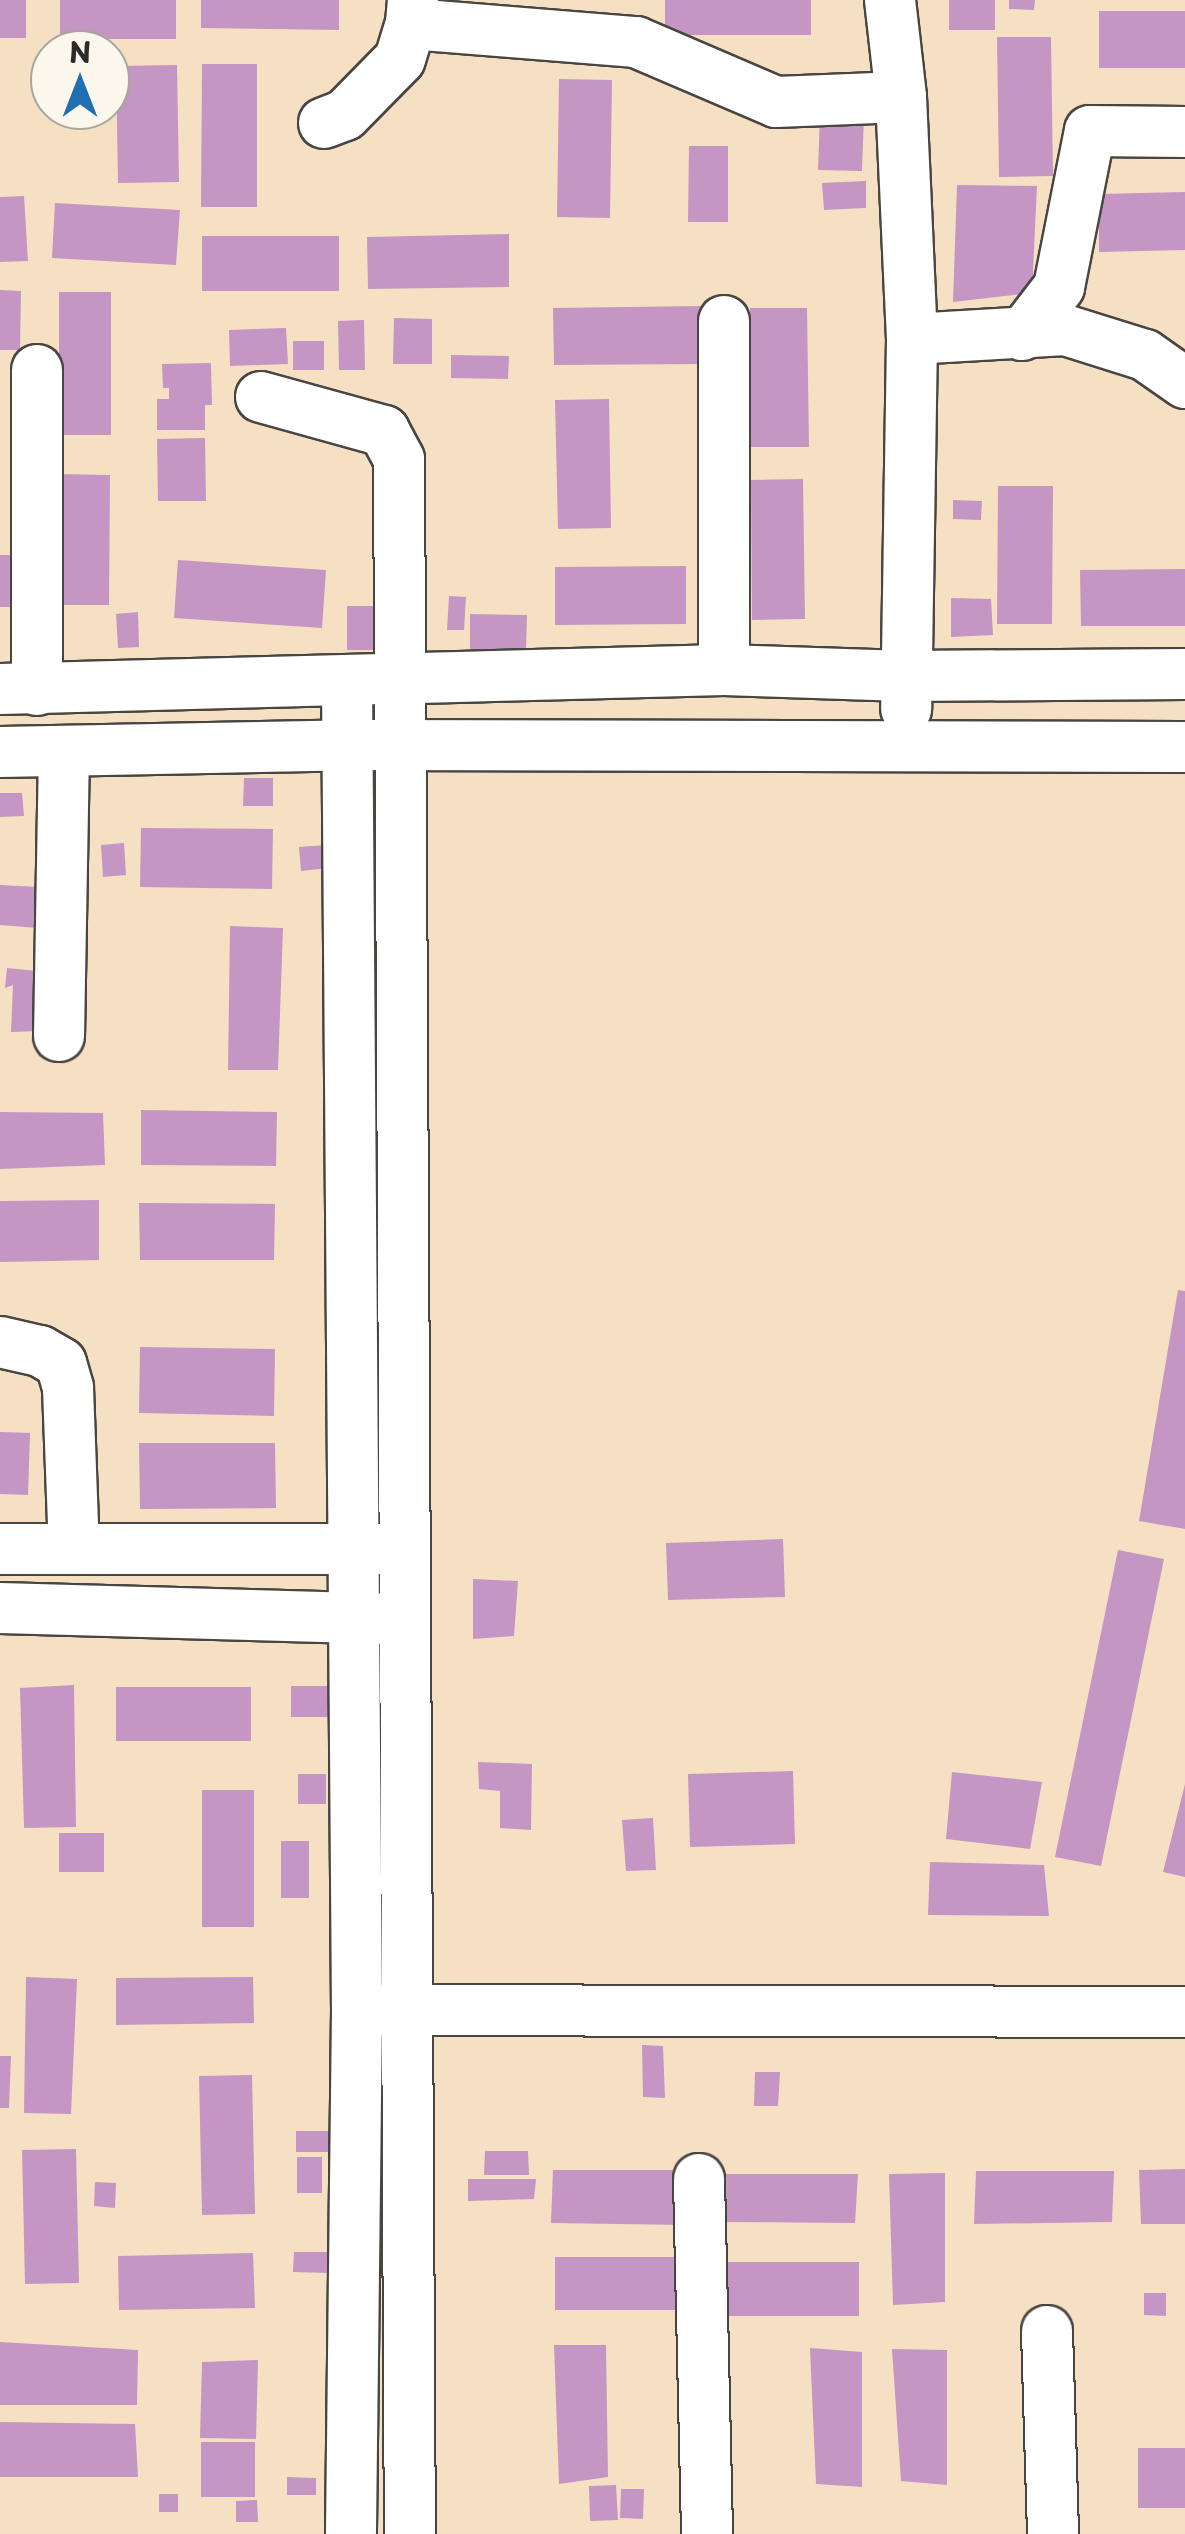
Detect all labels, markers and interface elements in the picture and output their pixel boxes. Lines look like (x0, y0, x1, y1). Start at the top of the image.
north arrow (30, 30, 130, 130)
text: N (69, 30, 91, 73)

